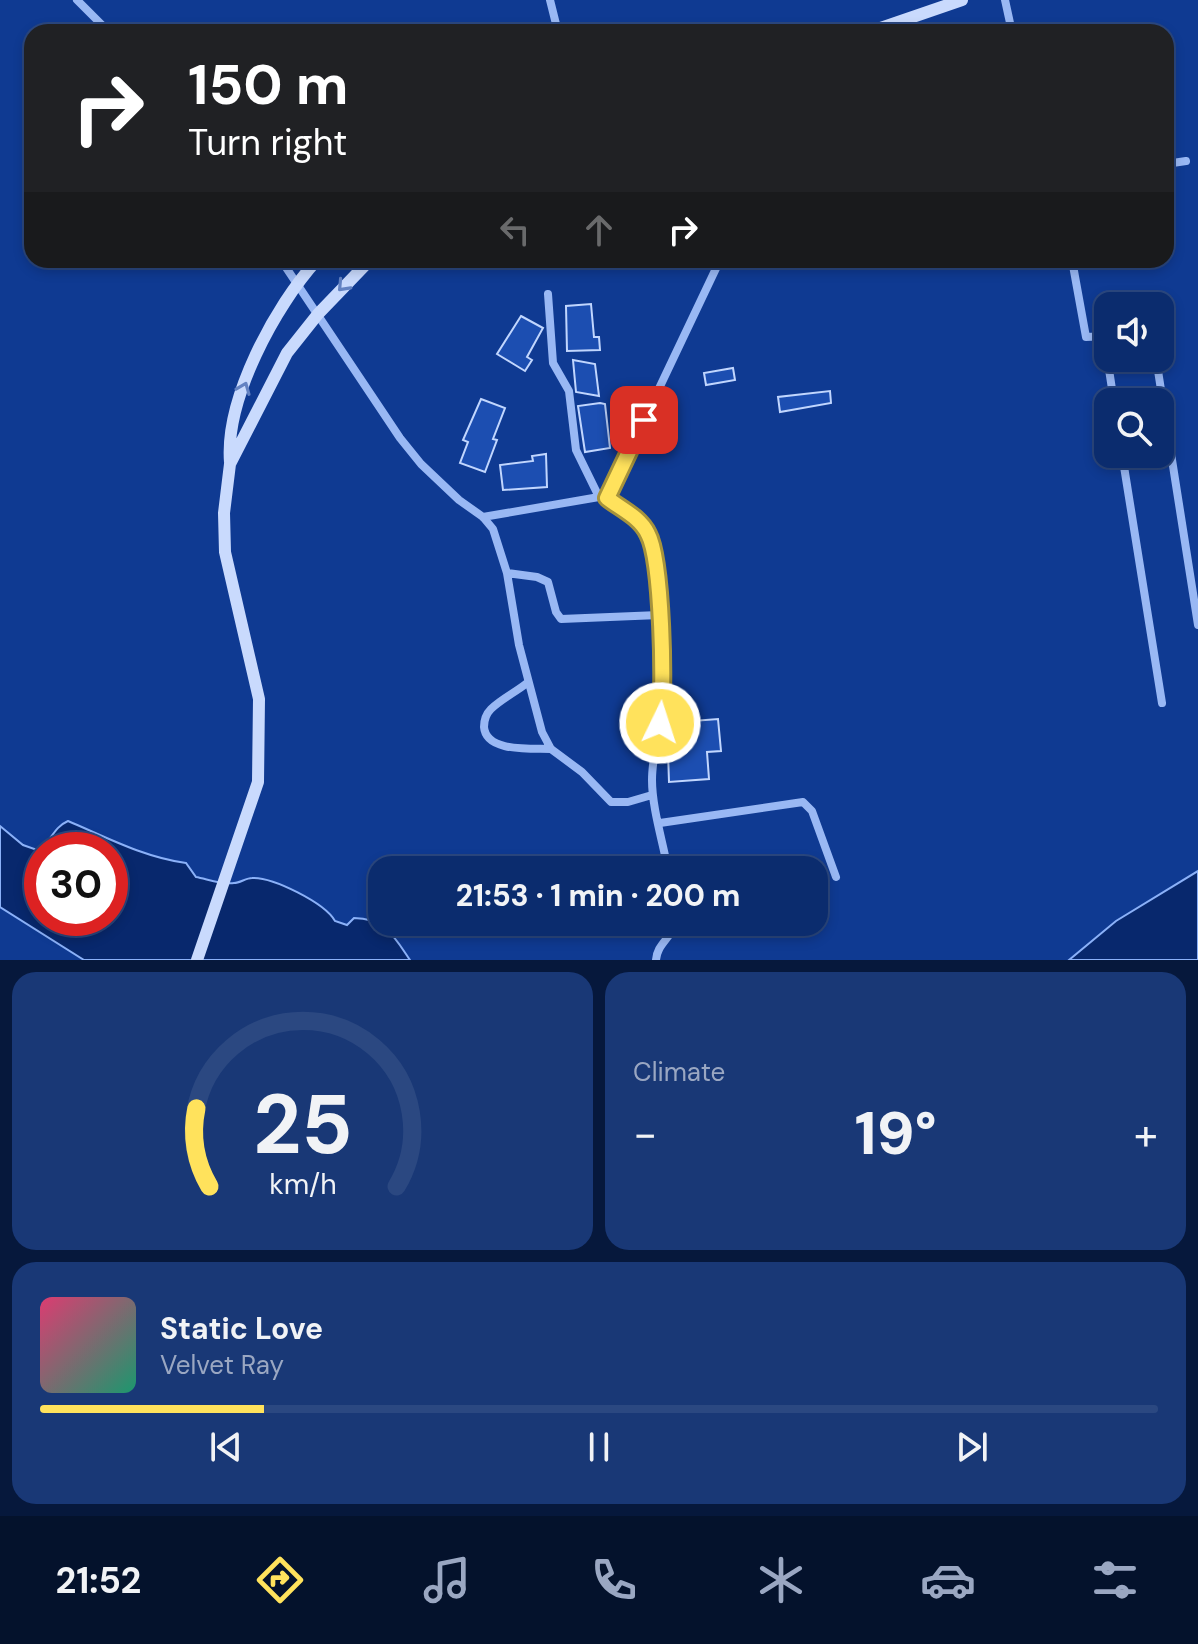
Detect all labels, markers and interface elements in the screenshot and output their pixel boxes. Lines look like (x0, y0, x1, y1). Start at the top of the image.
text: 150 m (188, 48, 349, 121)
icon: right (56, 56, 160, 160)
text: Turn right (188, 119, 347, 166)
icon: left (493, 208, 537, 252)
icon: ahead (577, 208, 621, 252)
icon: right (661, 208, 705, 252)
one-way arrow (339, 277, 353, 292)
map controls (1094, 292, 1174, 468)
button: sound (1094, 292, 1174, 372)
one-way arrow (234, 382, 251, 396)
pin (610, 386, 678, 454)
button: search (1094, 388, 1174, 468)
icon: arrive (622, 398, 666, 442)
position arrow (618, 681, 702, 765)
speed limit sign: 30 (24, 832, 128, 936)
text: 21:53 · 1 min · 200 m (456, 876, 740, 915)
text: Climate (633, 1055, 725, 1089)
text: 25 (253, 1070, 352, 1179)
text: 19° (854, 1094, 937, 1173)
text: − (633, 1105, 657, 1163)
text: + (1134, 1105, 1158, 1163)
text: km/h (269, 1166, 336, 1203)
text: Static Love (160, 1309, 323, 1348)
text: Velvet Ray (160, 1348, 284, 1382)
icon: previous (204, 1425, 248, 1469)
icon: pause (577, 1425, 621, 1469)
icon: next (950, 1425, 994, 1469)
icon: directions (252, 1552, 308, 1608)
icon: music (419, 1552, 475, 1608)
icon: phone (586, 1552, 642, 1608)
icon: climate (753, 1552, 809, 1608)
icon: car (920, 1552, 976, 1608)
icon: filters (1087, 1552, 1143, 1608)
text: 21:52 (55, 1557, 141, 1604)

